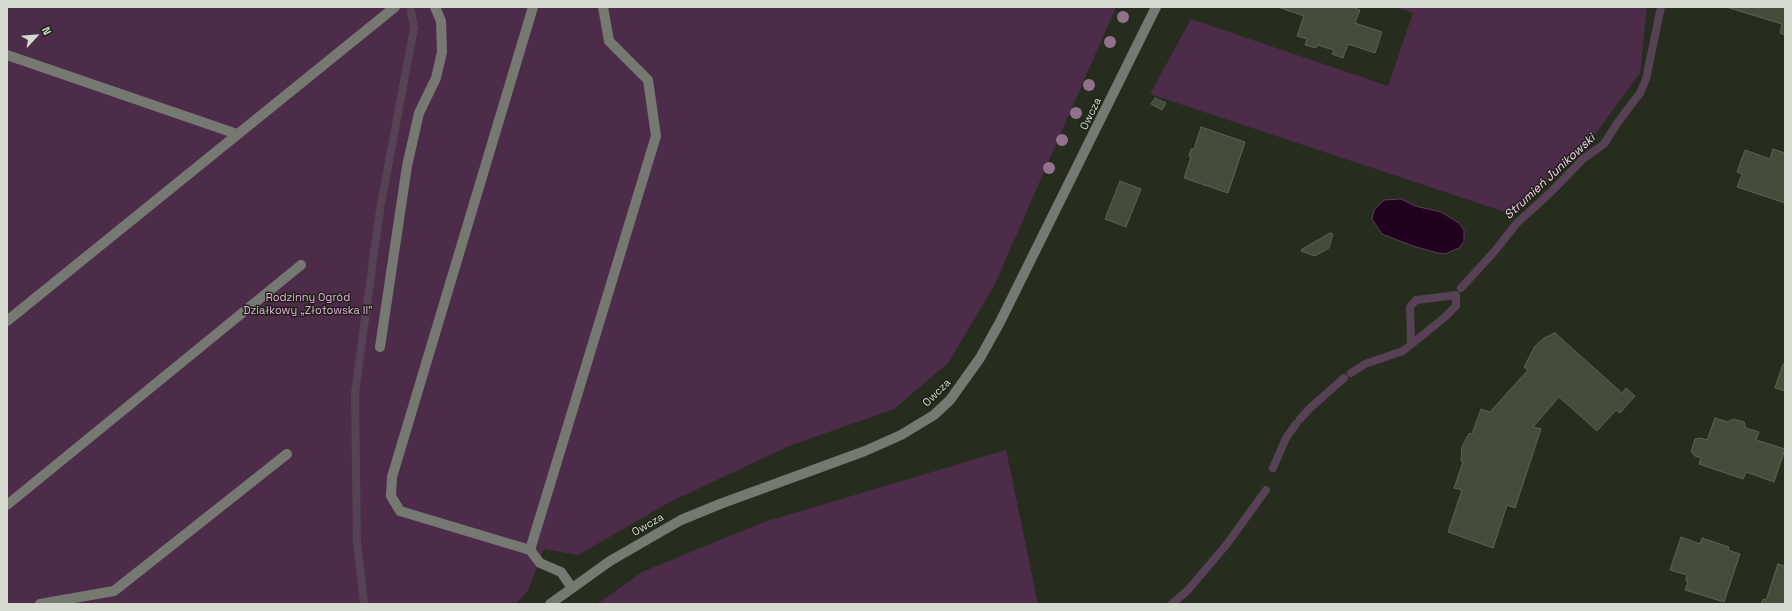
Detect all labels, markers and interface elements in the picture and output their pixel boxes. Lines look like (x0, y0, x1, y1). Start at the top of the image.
north arrow (16, 16, 56, 56)
text: N (39, 24, 55, 37)
street label: Owcza (1078, 96, 1104, 132)
water label: Strumień Junikowski (1502, 131, 1598, 223)
park label: Rodzinny Ogród Działkowy „Złotowska II” (243, 291, 373, 317)
street label: Owcza (920, 376, 954, 410)
street label: Owcza (630, 511, 666, 539)

